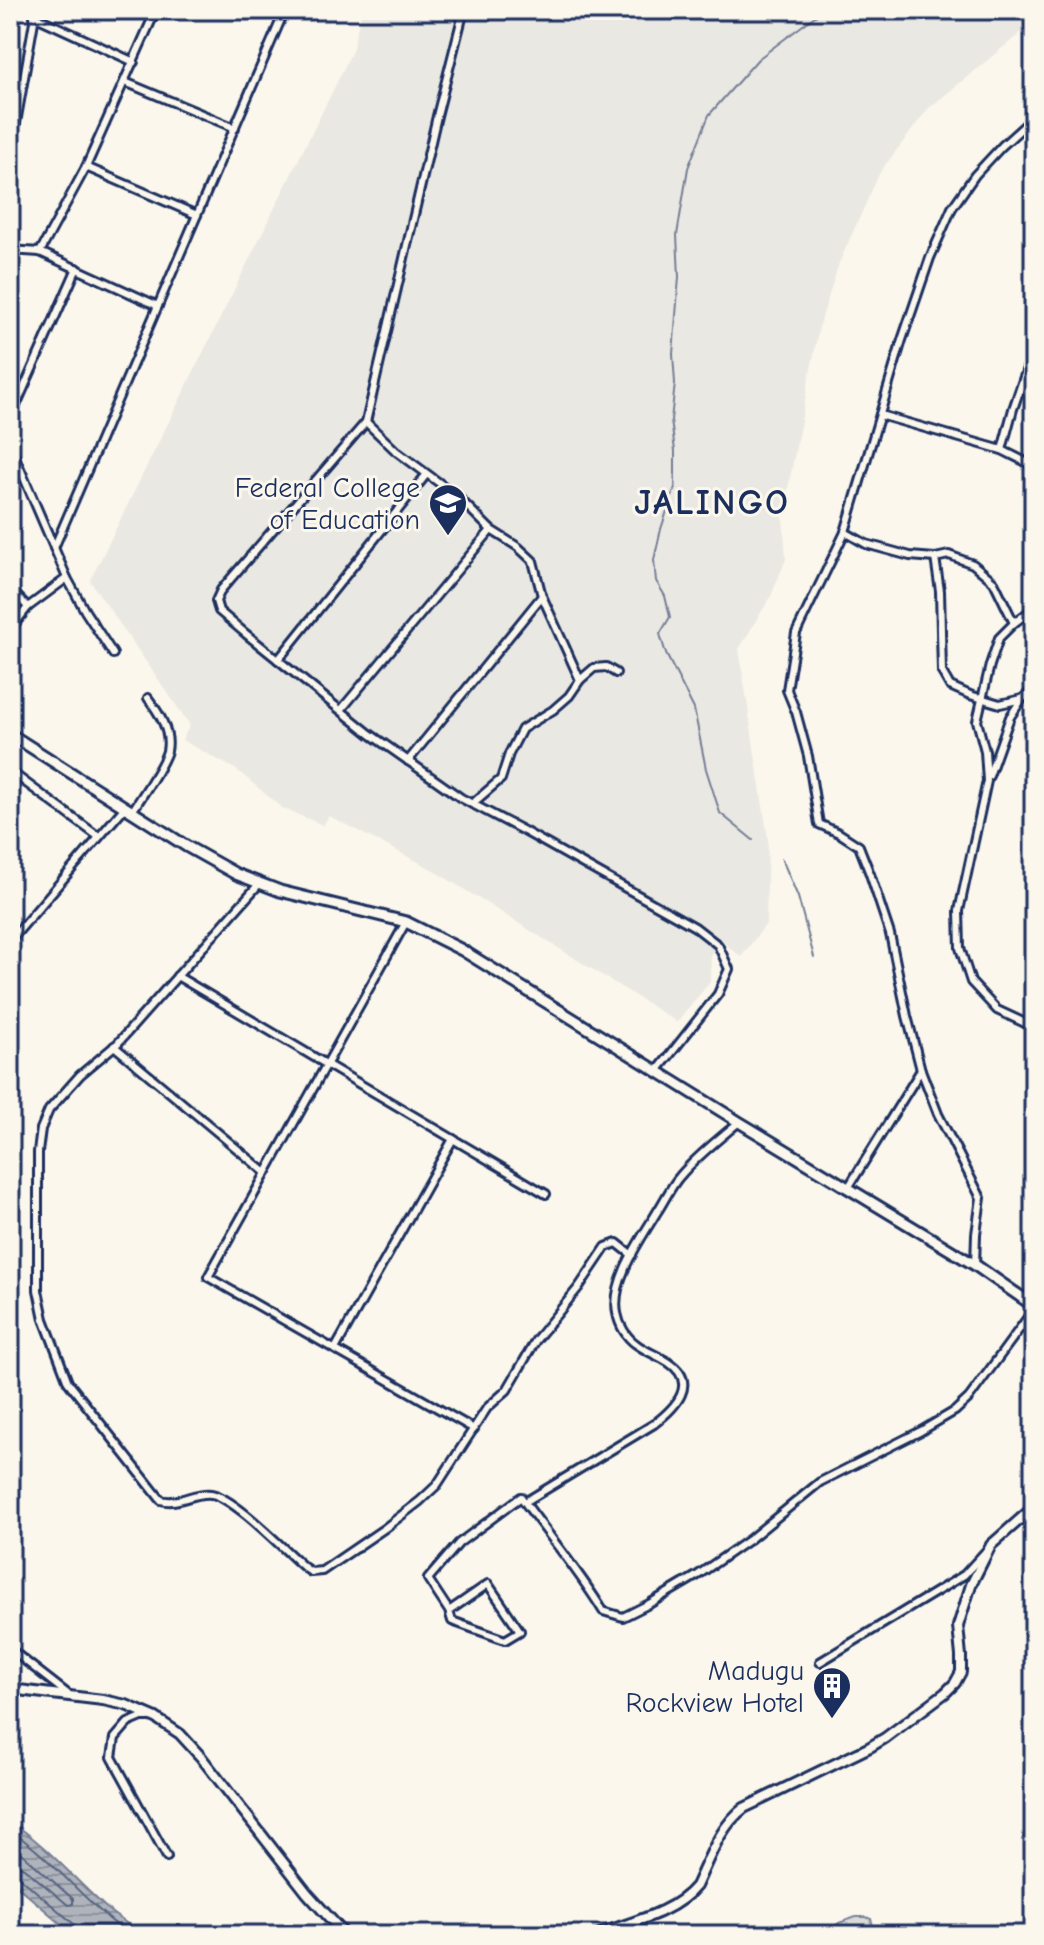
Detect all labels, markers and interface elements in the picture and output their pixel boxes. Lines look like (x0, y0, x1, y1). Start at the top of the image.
place label: Federal College of Education (235, 472, 420, 536)
school or university icon: Federal College of Education (427, 482, 469, 537)
district label: JALINGO (634, 482, 790, 523)
place label: Madugu Rockview Hotel (625, 1655, 804, 1719)
building icon: Madugu Rockview Hotel (811, 1665, 853, 1720)

